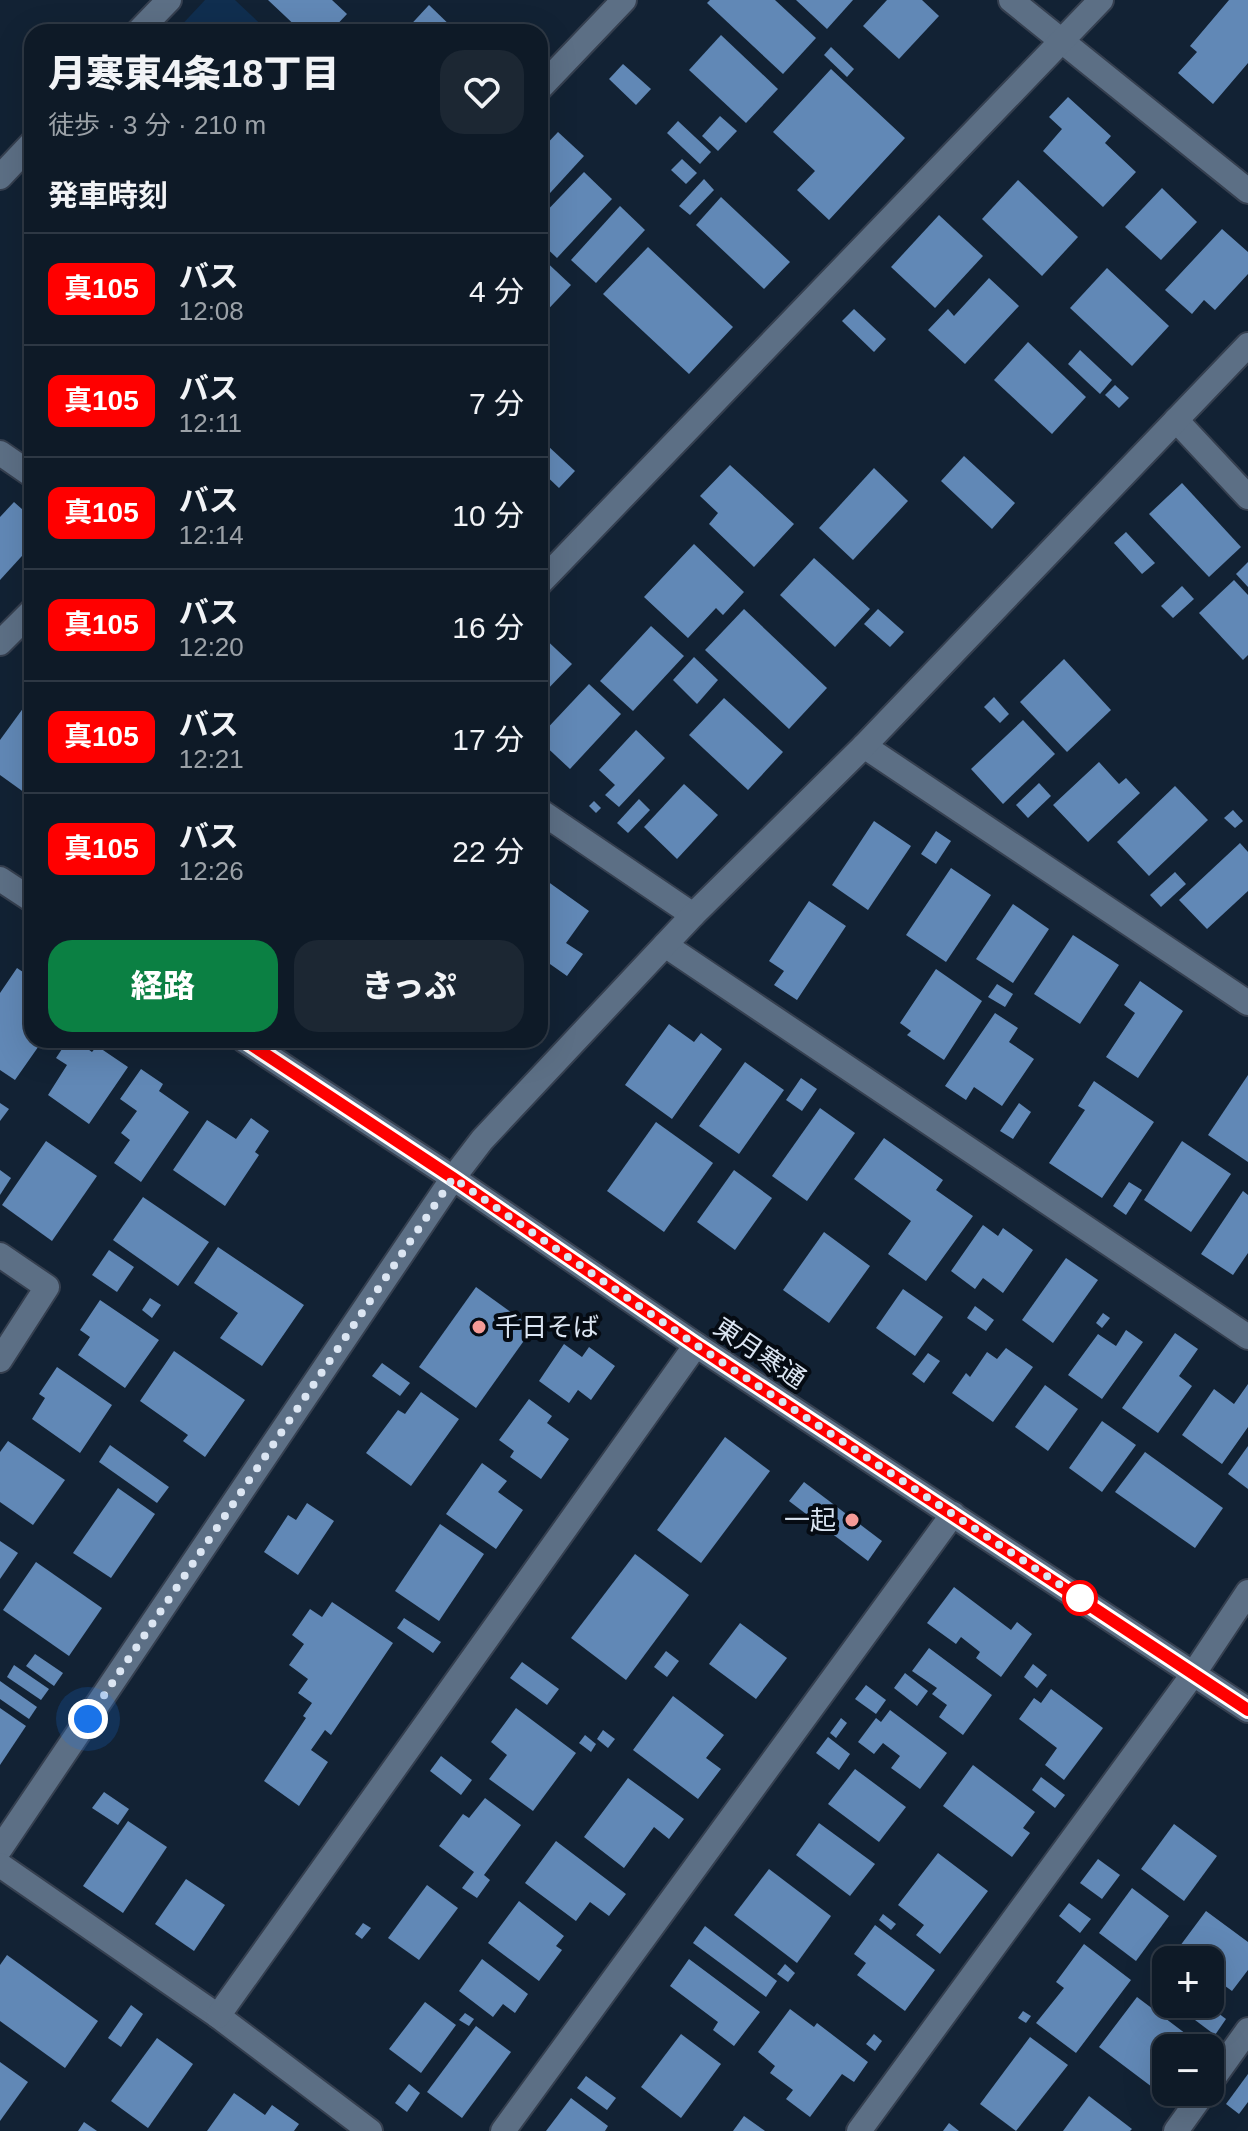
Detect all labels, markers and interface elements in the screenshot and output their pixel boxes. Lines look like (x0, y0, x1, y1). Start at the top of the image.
button: heart (440, 50, 524, 134)
text: 月寒東4条18丁目 (48, 53, 339, 95)
text: 徒歩 · 3 分 · 210 m (48, 110, 266, 140)
text: 発車時刻 (48, 179, 168, 212)
text: バス (179, 260, 239, 293)
text: 真105 (64, 273, 139, 304)
text: 4 分 (469, 275, 524, 308)
text: 12:08 (179, 296, 244, 326)
text: バス (179, 372, 239, 405)
text: 真105 (64, 385, 139, 416)
text: 7 分 (469, 387, 524, 420)
text: 12:11 (179, 408, 242, 438)
text: バス (179, 484, 239, 517)
text: 真105 (64, 497, 139, 528)
text: 10 分 (452, 499, 524, 532)
text: 12:14 (179, 520, 244, 550)
text: バス (179, 596, 239, 629)
text: 真105 (64, 609, 139, 640)
text: 16 分 (452, 611, 524, 644)
text: 12:20 (179, 632, 244, 662)
text: バス (179, 708, 239, 741)
text: 真105 (64, 721, 139, 752)
text: 17 分 (452, 723, 524, 756)
text: 12:21 (179, 744, 244, 774)
text: バス (179, 820, 239, 853)
text: 真105 (64, 833, 139, 864)
text: 22 分 (452, 835, 524, 868)
text: 12:26 (179, 856, 244, 886)
button: 経路 (48, 940, 278, 1032)
button: きっぷ (294, 940, 524, 1032)
street label: 東月寒通 (708, 1311, 812, 1395)
place label: 千日そば (495, 1312, 599, 1342)
marker: 千日そば (470, 1318, 488, 1336)
place label: 一起 (784, 1505, 836, 1535)
marker: 一起 (843, 1511, 861, 1529)
unlabelled marker (1063, 1581, 1097, 1615)
your location (68, 1699, 108, 1739)
map controls (1152, 1946, 1224, 2106)
button: + (1152, 1946, 1224, 2018)
button: − (1152, 2034, 1224, 2106)

